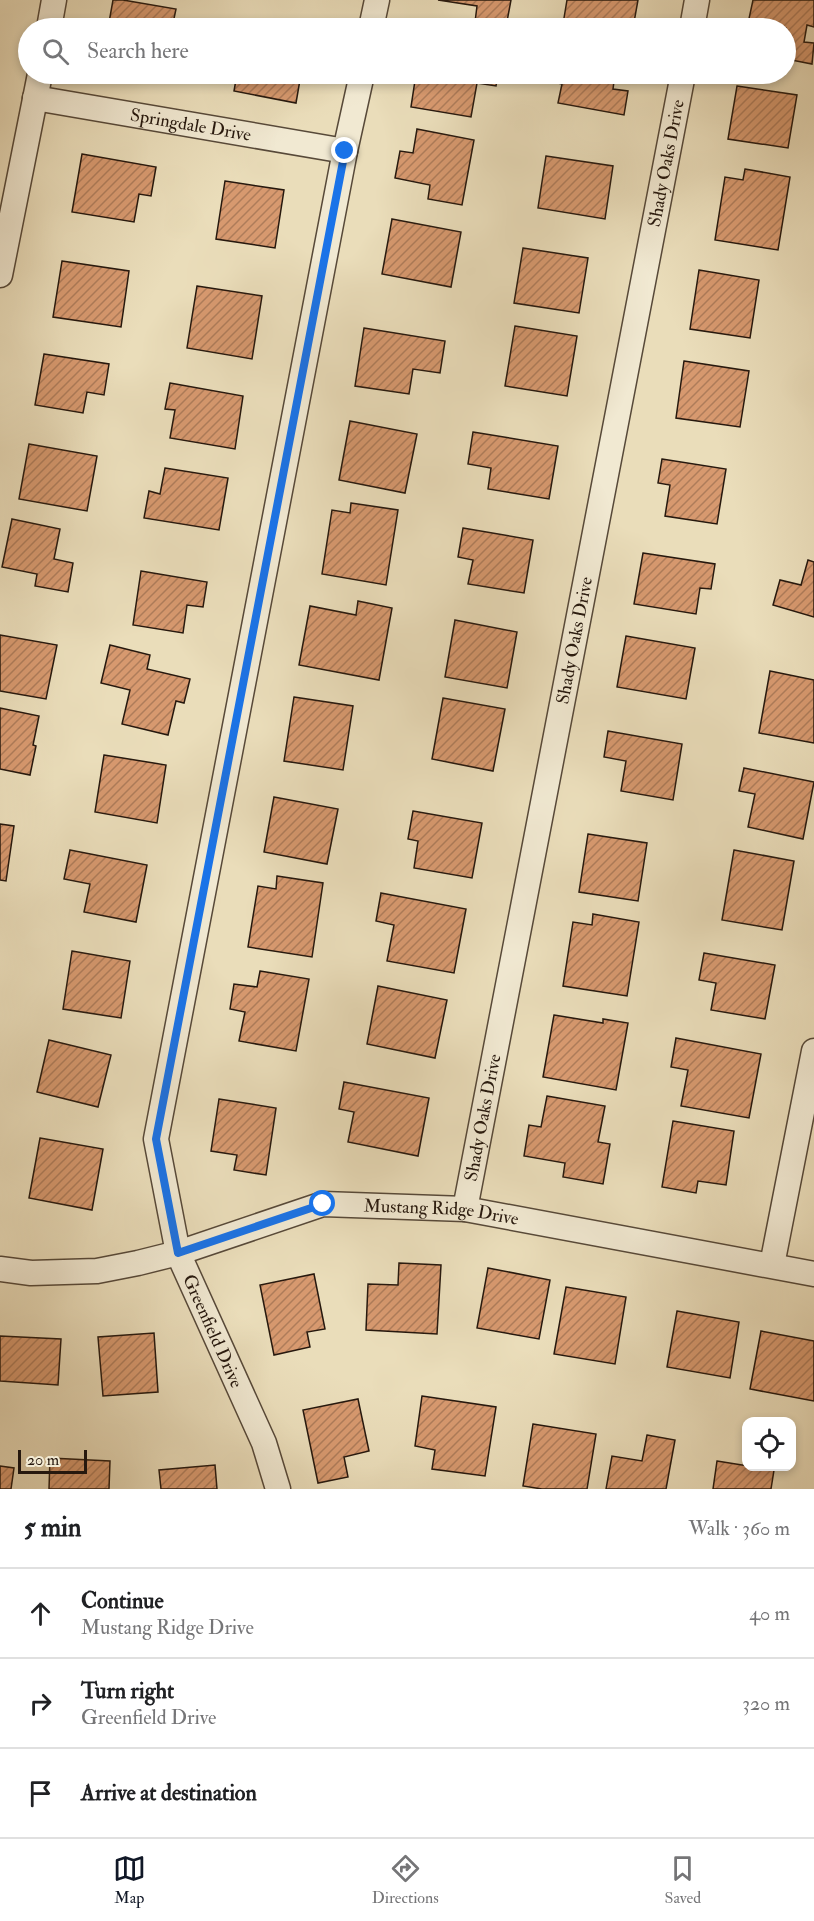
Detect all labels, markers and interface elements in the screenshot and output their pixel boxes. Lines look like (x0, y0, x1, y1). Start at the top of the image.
search box (18, 18, 796, 84)
icon: search (39, 35, 72, 68)
text: Search here (87, 37, 189, 65)
street label: Shady Oaks Drive (643, 97, 690, 229)
street label: Springdale Drive (129, 103, 253, 147)
route end (331, 137, 357, 163)
street label: Shady Oaks Drive (551, 574, 598, 706)
street label: Shady Oaks Drive (460, 1052, 507, 1183)
route start (309, 1190, 335, 1216)
street label: Mustang Ridge Drive (363, 1194, 521, 1231)
street label: Greenfield Drive (177, 1271, 248, 1392)
map controls (742, 1417, 796, 1471)
button: locate (742, 1417, 796, 1471)
scale bar (18, 1447, 87, 1474)
text: 20 m (27, 1450, 59, 1470)
text: 5 min (24, 1512, 81, 1544)
text: Walk · 360 m (688, 1516, 790, 1541)
text: Continue (81, 1587, 164, 1615)
icon: ahead (24, 1597, 57, 1630)
text: 40 m (749, 1601, 790, 1626)
text: Mustang Ridge Drive (81, 1615, 254, 1640)
text: Turn right (81, 1677, 174, 1705)
icon: right (24, 1687, 57, 1720)
text: 320 m (742, 1691, 790, 1716)
text: Greenfield Drive (81, 1705, 216, 1730)
icon: arrive (24, 1777, 57, 1810)
text: Arrive at destination (81, 1779, 257, 1807)
tab: Map (113, 1852, 146, 1908)
tab: Directions (372, 1852, 439, 1908)
tab: Saved (665, 1852, 701, 1908)

